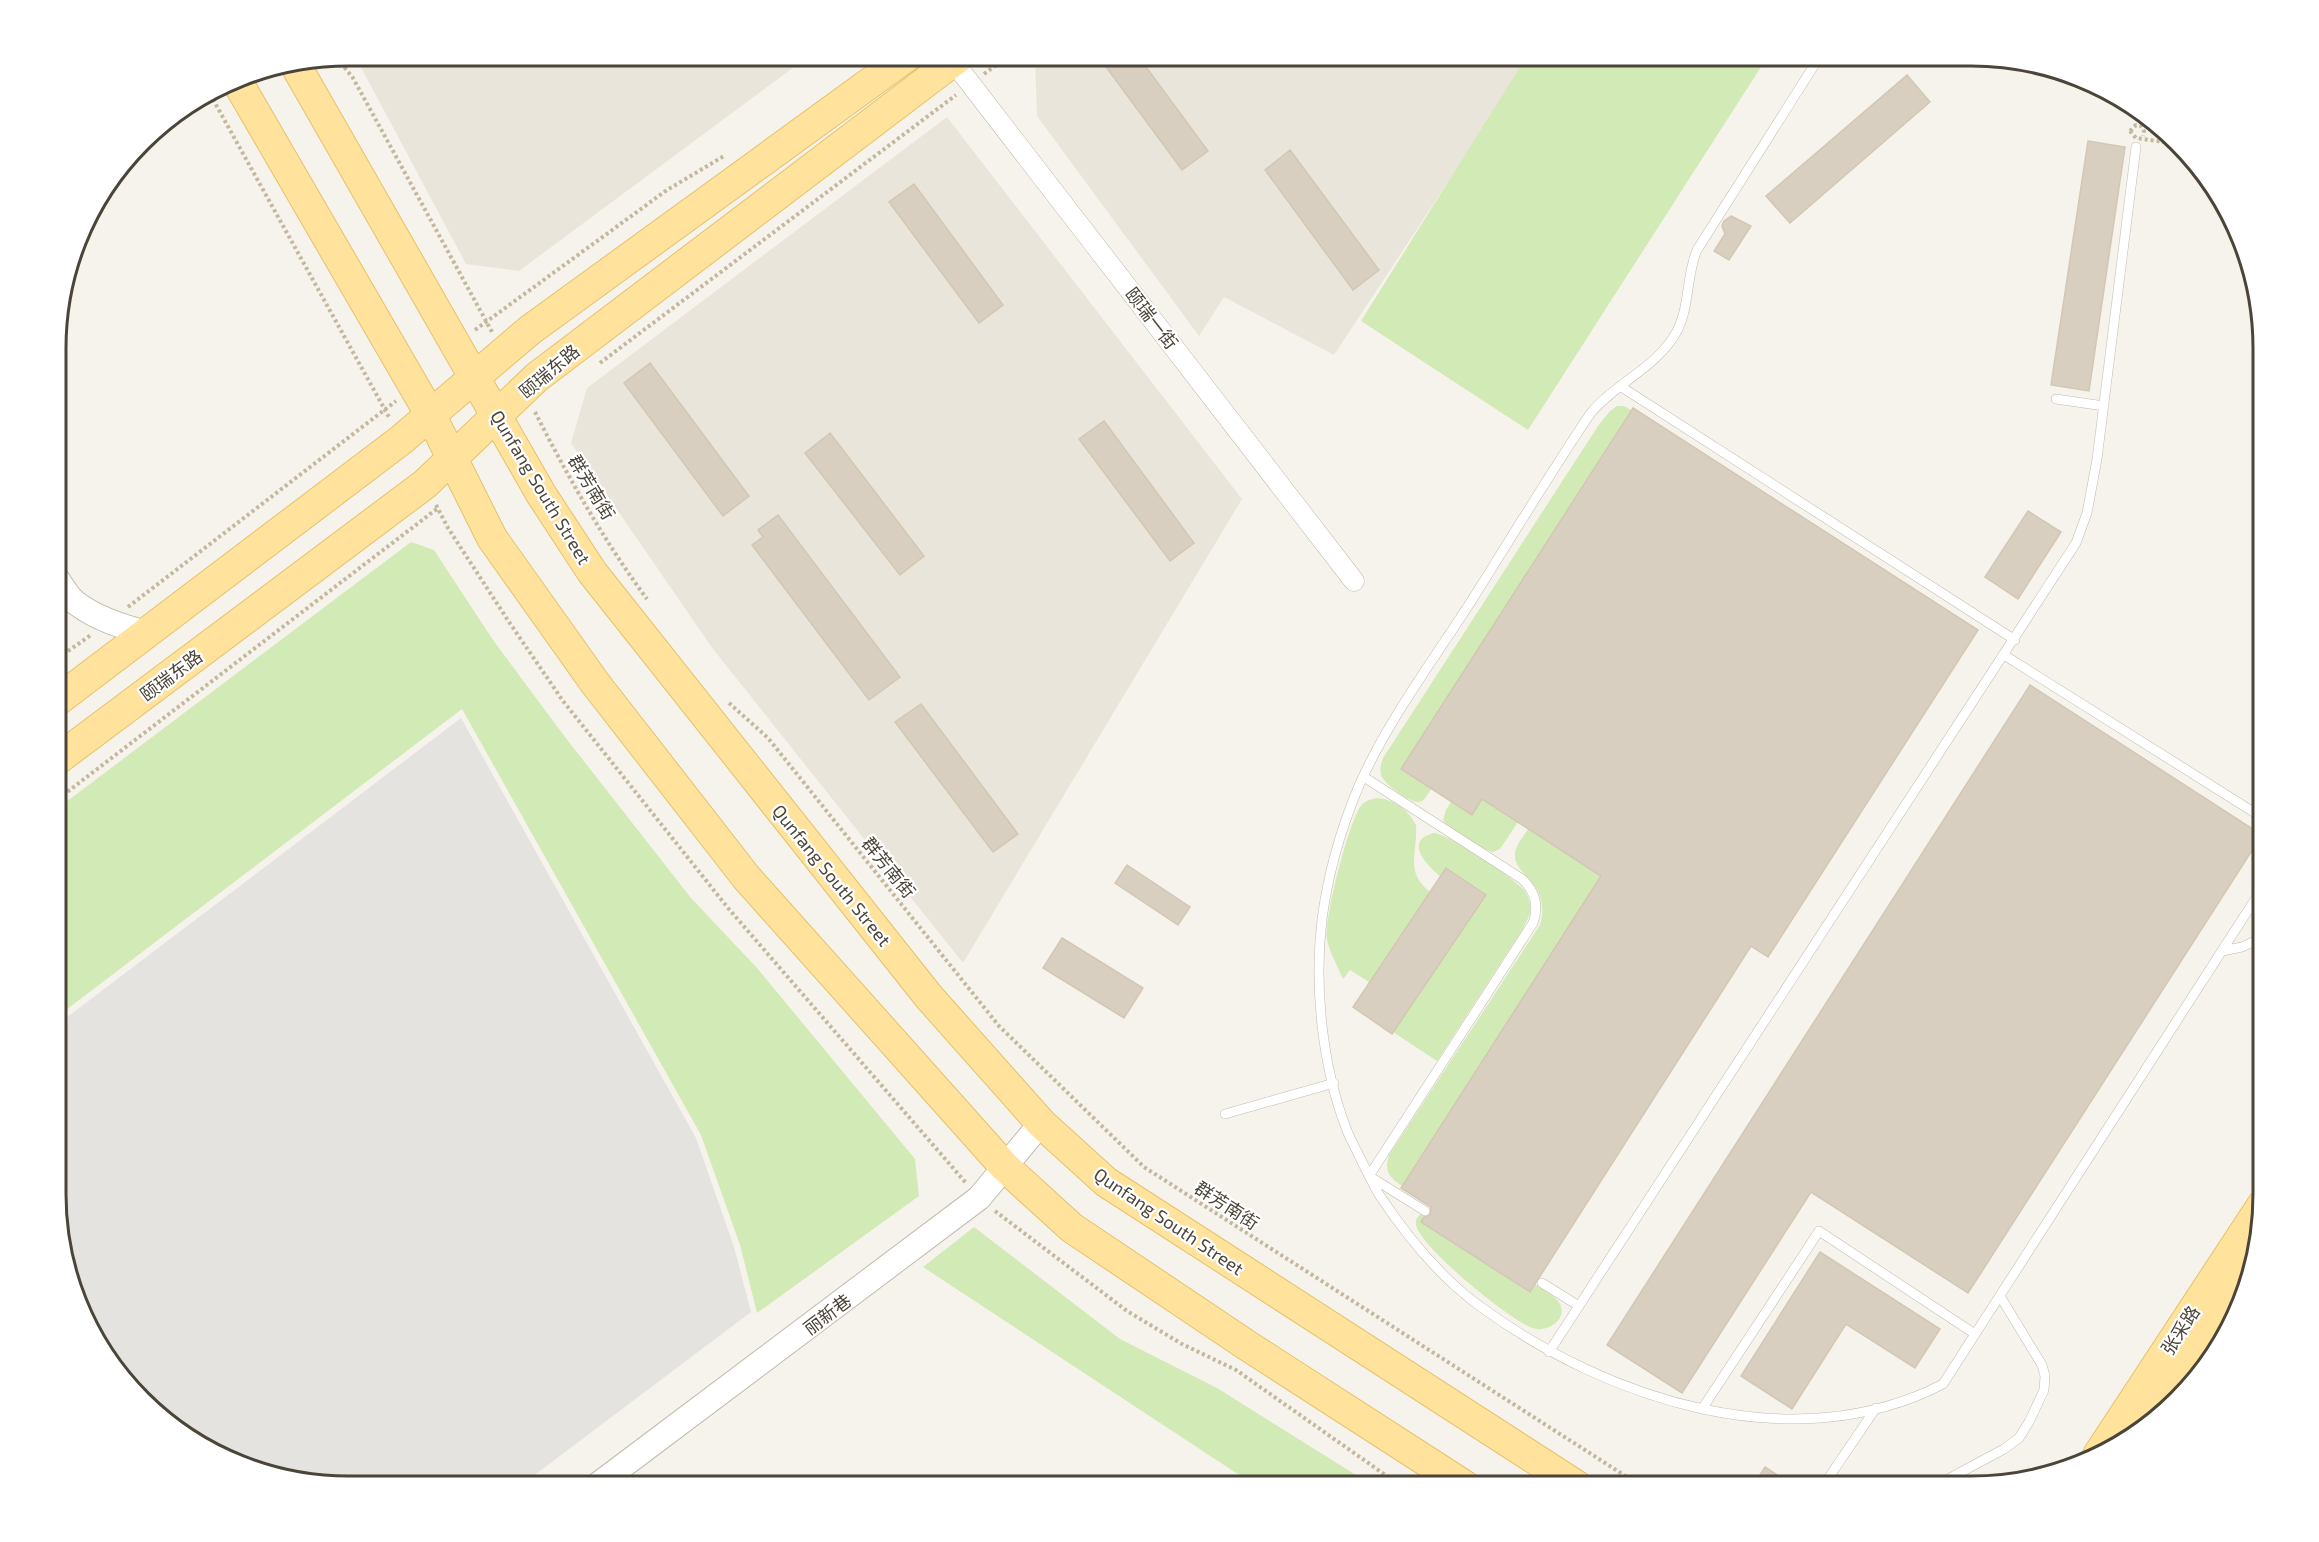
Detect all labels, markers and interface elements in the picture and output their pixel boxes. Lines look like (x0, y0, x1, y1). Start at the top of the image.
street label: 颐瑞一街 (1121, 283, 1183, 353)
street label: 颐瑞东路 (514, 339, 584, 403)
street label: Qunfang South Street (486, 406, 596, 568)
street label: 群芳南街 (564, 450, 620, 524)
street label: 颐瑞东路 (136, 645, 206, 705)
street label: Qunfang South Street (768, 800, 896, 950)
street label: 群芳南街 (858, 832, 920, 902)
street label: Qunfang South Street (1090, 1163, 1248, 1279)
street label: 群芳南街 (1191, 1176, 1263, 1234)
street label: 丽新巷 (799, 1289, 855, 1339)
street label: 张采路 (2156, 1301, 2204, 1359)

